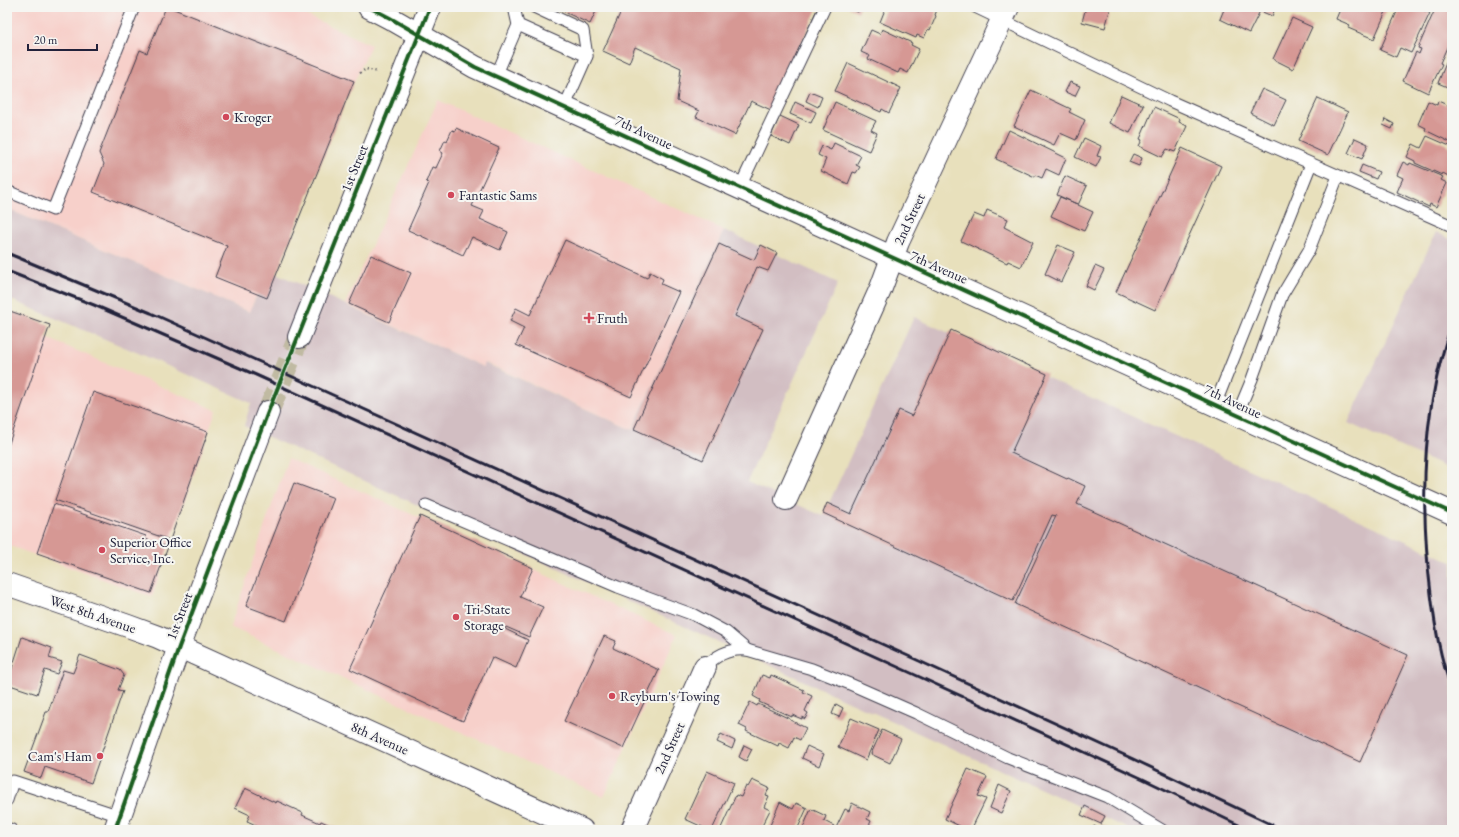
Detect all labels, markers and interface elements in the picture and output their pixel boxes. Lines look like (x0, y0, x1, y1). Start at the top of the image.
scale bar (28, 26, 97, 52)
text: 20 m (34, 32, 58, 48)
place label: Kroger (234, 108, 272, 126)
street label: 7th Avenue (612, 111, 676, 153)
marker: Kroger (221, 112, 231, 122)
street label: 1st Street (336, 141, 372, 194)
place label: Fantastic Sams (459, 186, 538, 204)
marker: Fantastic Sams (446, 190, 456, 200)
street label: 2nd Street (889, 190, 929, 248)
street label: 7th Avenue (907, 246, 971, 288)
place label: Fruth (597, 309, 628, 327)
marker: Fruth (584, 313, 594, 323)
street label: 7th Avenue (1201, 380, 1265, 422)
place label: Superior Office Service, Inc. (110, 533, 192, 567)
marker: Superior Office Service, Inc. (97, 545, 107, 555)
street label: 1st Street (162, 589, 196, 642)
street label: West 8th Avenue (48, 591, 139, 637)
place label: Tri-State Storage (464, 600, 511, 634)
marker: Tri-State Storage (451, 612, 461, 622)
place label: Reyburn's Towing (620, 687, 720, 705)
marker: Reyburn's Towing (607, 691, 617, 701)
street label: 8th Avenue (348, 717, 412, 759)
street label: 2nd Street (650, 719, 689, 777)
place label: Cam's Ham (28, 747, 92, 765)
marker: Cam's Ham (95, 751, 105, 761)

